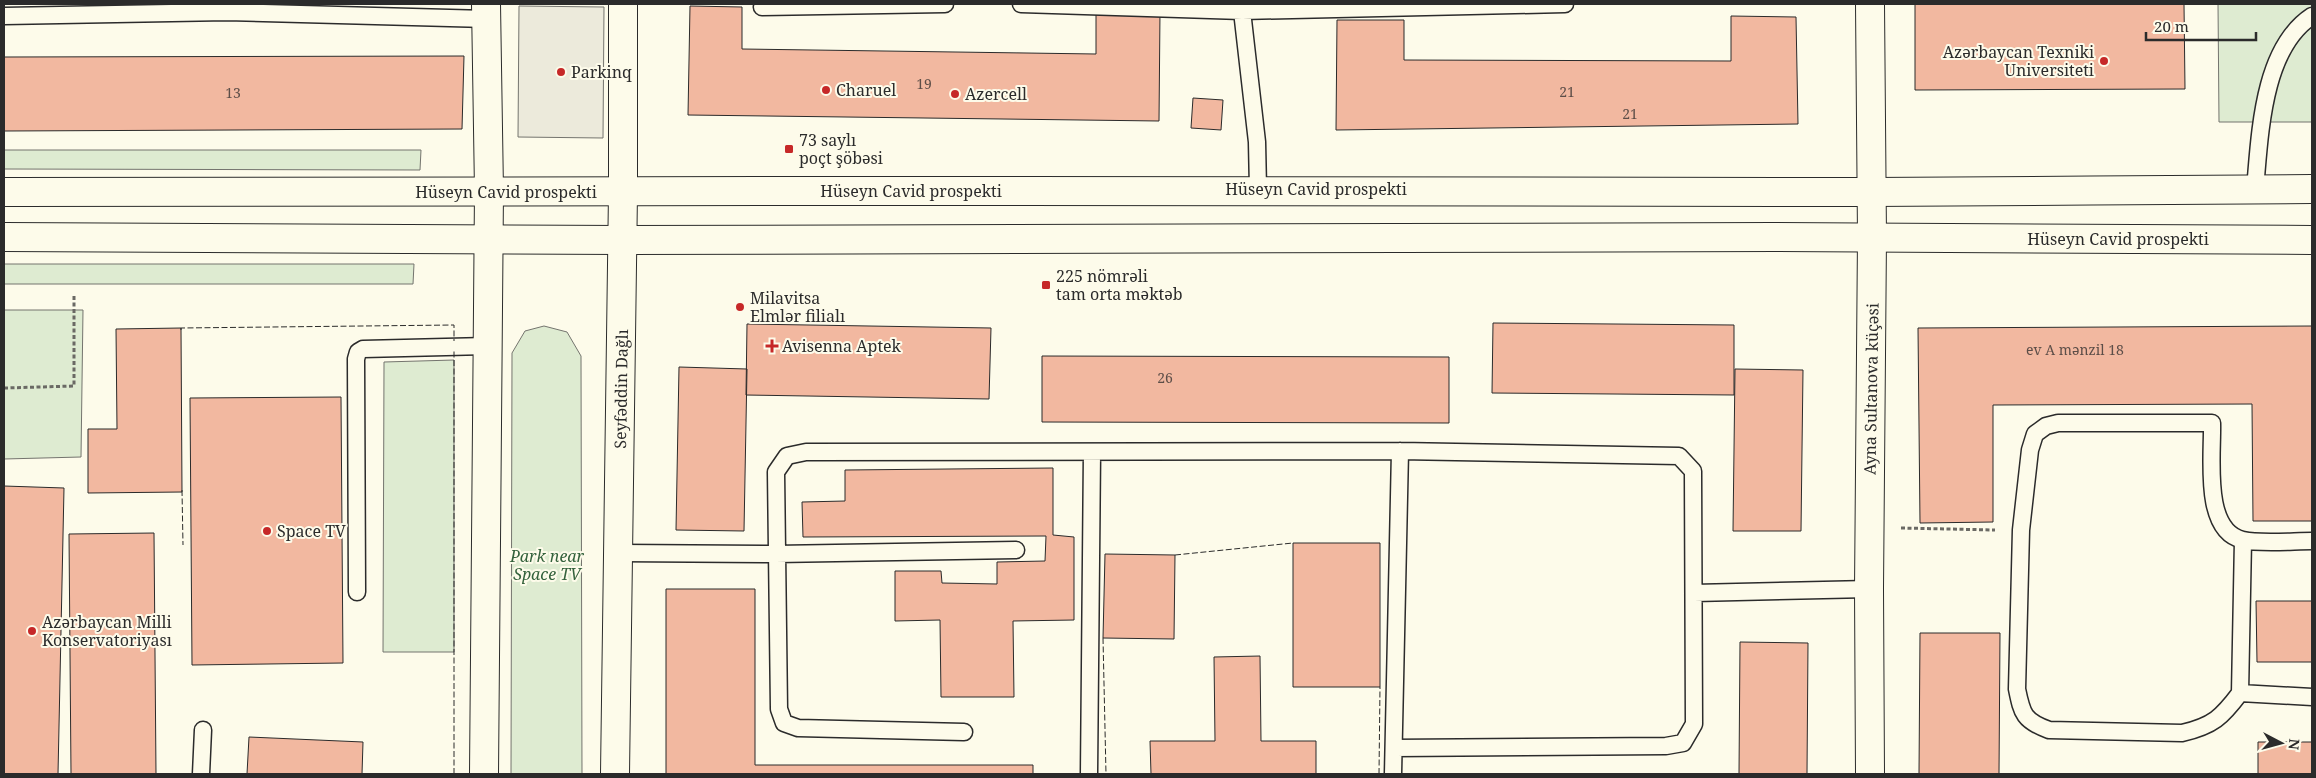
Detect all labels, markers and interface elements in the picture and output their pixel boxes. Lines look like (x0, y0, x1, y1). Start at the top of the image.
scale bar (2146, 10, 2256, 42)
text: 20 m (2154, 16, 2189, 36)
place label: Azərbaycan Texniki Universiteti (1943, 41, 2094, 81)
marker: Azərbaycan Texniki Universiteti (2098, 55, 2110, 67)
place label: Parkinq (571, 61, 632, 83)
marker: Parkinq (555, 66, 567, 78)
house number: 19 (916, 74, 932, 93)
place label: Charuel (836, 79, 896, 101)
house number: 21 (1559, 82, 1575, 101)
house number: 13 (225, 83, 241, 102)
place label: Azercell (965, 83, 1027, 105)
marker: Charuel (820, 84, 832, 96)
marker: Azercell (949, 88, 961, 100)
house number: 21 (1622, 104, 1638, 123)
place label: 73 saylı poçt şöbəsi (799, 129, 883, 169)
marker: 73 saylı poçt şöbəsi (783, 143, 795, 155)
street label: Hüseyn Cavid prospekti (1225, 178, 1407, 200)
street label: Hüseyn Cavid prospekti (820, 180, 1002, 202)
street label: Hüseyn Cavid prospekti (415, 181, 597, 203)
street label: Hüseyn Cavid prospekti (2027, 228, 2209, 250)
place label: 225 nömrəli tam orta məktəb (1056, 265, 1183, 305)
marker: 225 nömrəli tam orta məktəb (1040, 279, 1052, 291)
place label: Milavitsa Elmlər filialı (750, 287, 845, 327)
marker: Milavitsa Elmlər filialı (734, 301, 746, 313)
street label: Ayna Sultanova küçəsi (1859, 303, 1883, 475)
street label: Seyfəddin Dağlı (609, 329, 633, 449)
place label: Avisenna Aptek (782, 335, 902, 357)
marker: Avisenna Aptek (766, 340, 778, 352)
house number: ev A mənzil 18 (2026, 340, 2124, 359)
house number: 26 (1157, 368, 1173, 387)
place label: Space TV (277, 520, 346, 542)
marker: Space TV (261, 525, 273, 537)
park label: Park near Space TV (509, 545, 585, 585)
place label: Azərbaycan Milli Konservatoriyası (42, 611, 172, 651)
marker: Azərbaycan Milli Konservatoriyası (26, 625, 38, 637)
north arrow (2256, 718, 2306, 768)
text: N (2284, 738, 2304, 751)

